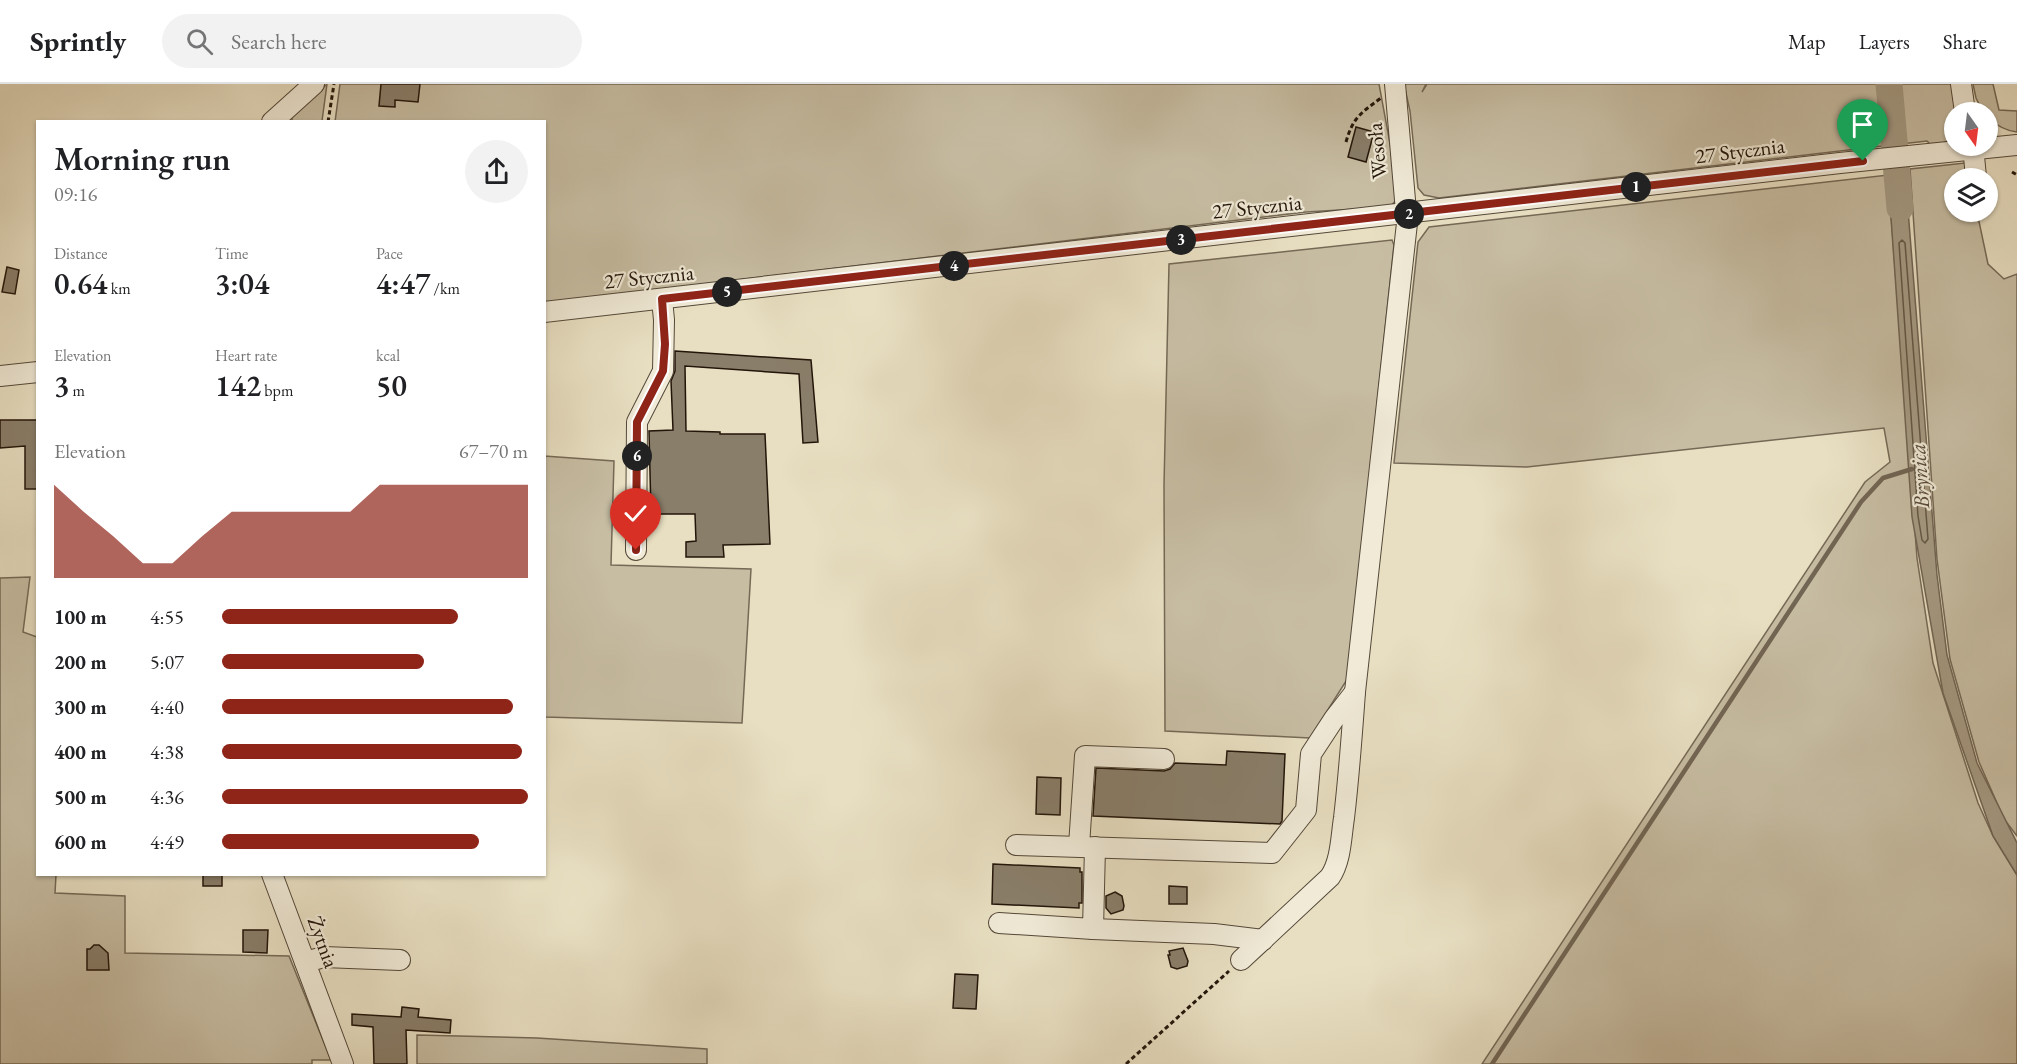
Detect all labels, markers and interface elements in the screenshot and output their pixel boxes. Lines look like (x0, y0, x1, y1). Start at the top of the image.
search box (162, 14, 582, 68)
text: Sprintly (30, 23, 126, 59)
icon: search (183, 25, 216, 58)
text: Search here (231, 27, 327, 56)
text: Map (1788, 28, 1826, 55)
text: Layers (1859, 28, 1910, 55)
text: Share (1943, 28, 1987, 55)
pin (1837, 99, 1888, 161)
north arrow (1944, 102, 1998, 156)
map controls (1944, 102, 1998, 222)
icon: arrive (1846, 108, 1879, 141)
street label: Wesoła (1361, 121, 1392, 180)
street label: 27 Stycznia (1694, 132, 1787, 169)
text: Morning run (54, 137, 231, 180)
button: share (465, 140, 528, 203)
button: layers (1944, 168, 1998, 222)
pin: 1 (1621, 172, 1651, 202)
text: 1 (1632, 176, 1640, 197)
text: 09:16 (54, 181, 97, 207)
street label: 27 Stycznia (1211, 188, 1304, 225)
pin: 2 (1394, 199, 1424, 229)
text: 2 (1405, 203, 1413, 224)
pin: 3 (1166, 225, 1196, 255)
text: 3 (1177, 229, 1185, 250)
text: Distance (54, 243, 107, 264)
text: Time (215, 243, 248, 264)
text: Pace (376, 243, 403, 264)
pin: 4 (939, 251, 969, 281)
text: 4 (950, 255, 958, 276)
street label: 27 Stycznia (603, 258, 696, 295)
text: 0.64 (54, 264, 107, 303)
text: 3:04 (215, 264, 269, 303)
text: 4:47 (376, 264, 430, 303)
pin: 5 (712, 277, 742, 307)
text: km (107, 278, 131, 299)
text: /km (430, 278, 460, 299)
text: 5 (723, 281, 731, 302)
text: Elevation (54, 345, 112, 366)
text: Heart rate (215, 345, 277, 366)
text: kcal (376, 345, 400, 366)
text: 3 (54, 366, 69, 405)
text: 142 (215, 366, 261, 405)
text: 50 (376, 366, 407, 405)
text: m (69, 380, 85, 401)
text: bpm (261, 380, 293, 401)
text: Elevation (54, 438, 126, 464)
text: 67–70 m (459, 438, 528, 464)
pin: 6 (622, 441, 652, 471)
water label: Brynica (1903, 442, 1936, 510)
text: 6 (633, 445, 641, 466)
pin (610, 488, 661, 550)
icon: check (619, 497, 652, 530)
text: 100 m (54, 604, 107, 630)
text: 4:55 (150, 604, 184, 630)
text: 200 m (54, 649, 107, 675)
text: 5:07 (150, 649, 184, 675)
text: 300 m (54, 694, 107, 720)
text: 4:40 (150, 694, 184, 720)
text: 400 m (54, 739, 107, 765)
text: 4:38 (150, 739, 184, 765)
text: 500 m (54, 784, 107, 810)
text: 4:36 (150, 784, 184, 810)
text: 600 m (54, 829, 107, 855)
text: 4:49 (150, 829, 184, 855)
street label: Żytnia (302, 912, 345, 972)

